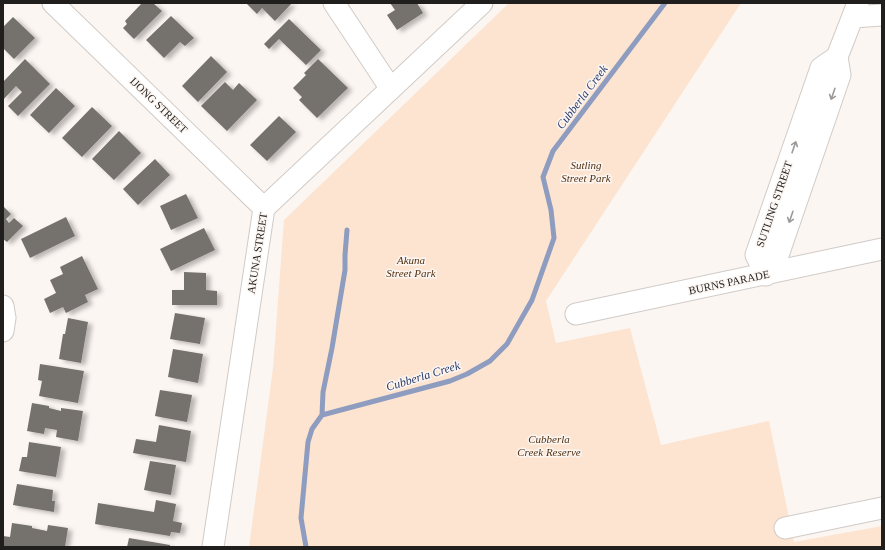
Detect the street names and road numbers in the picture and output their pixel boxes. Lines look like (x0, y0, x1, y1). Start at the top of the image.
street label: IJONG STREET (128, 75, 190, 136)
street label: SUTLING STREET (754, 159, 794, 249)
street label: AKUNA STREET (245, 211, 269, 295)
street label: BURNS PARADE (687, 268, 771, 296)

